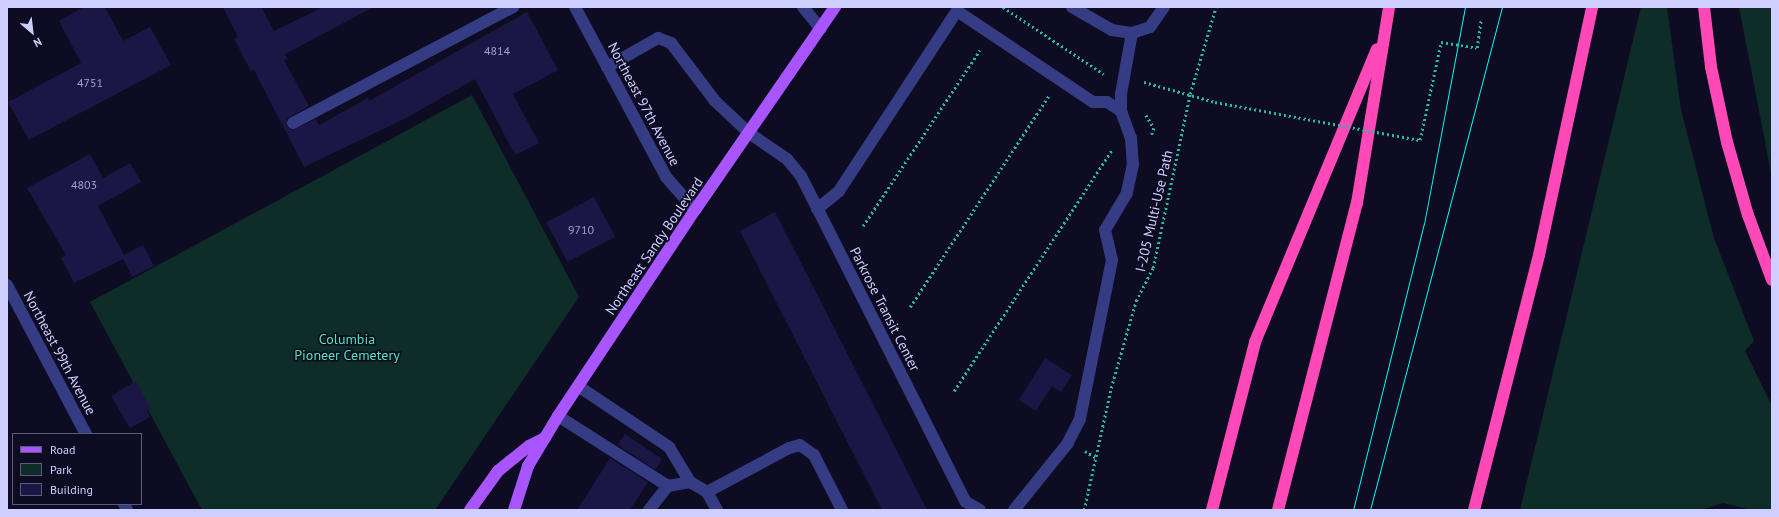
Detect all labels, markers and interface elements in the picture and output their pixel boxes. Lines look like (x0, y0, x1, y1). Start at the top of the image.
north arrow (12, 12, 52, 52)
text: N (31, 35, 44, 50)
street label: Northeast 97th Avenue (604, 39, 684, 169)
house number: 4814 (484, 44, 510, 58)
house number: 4751 (77, 76, 103, 90)
street label: I-205 Multi-Use Path (1132, 148, 1176, 274)
street label: Northeast Sandy Boulevard (601, 174, 707, 318)
house number: 4803 (71, 178, 97, 192)
house number: 9710 (568, 223, 594, 237)
street label: Parkrose Transit Center (846, 244, 924, 374)
street label: Northeast 99th Avenue (20, 288, 100, 418)
park label: Columbia Pioneer Cemetery (294, 331, 400, 364)
legend (12, 433, 142, 505)
text: Road (50, 442, 75, 457)
text: Park (50, 462, 72, 477)
text: Building (50, 482, 93, 497)

